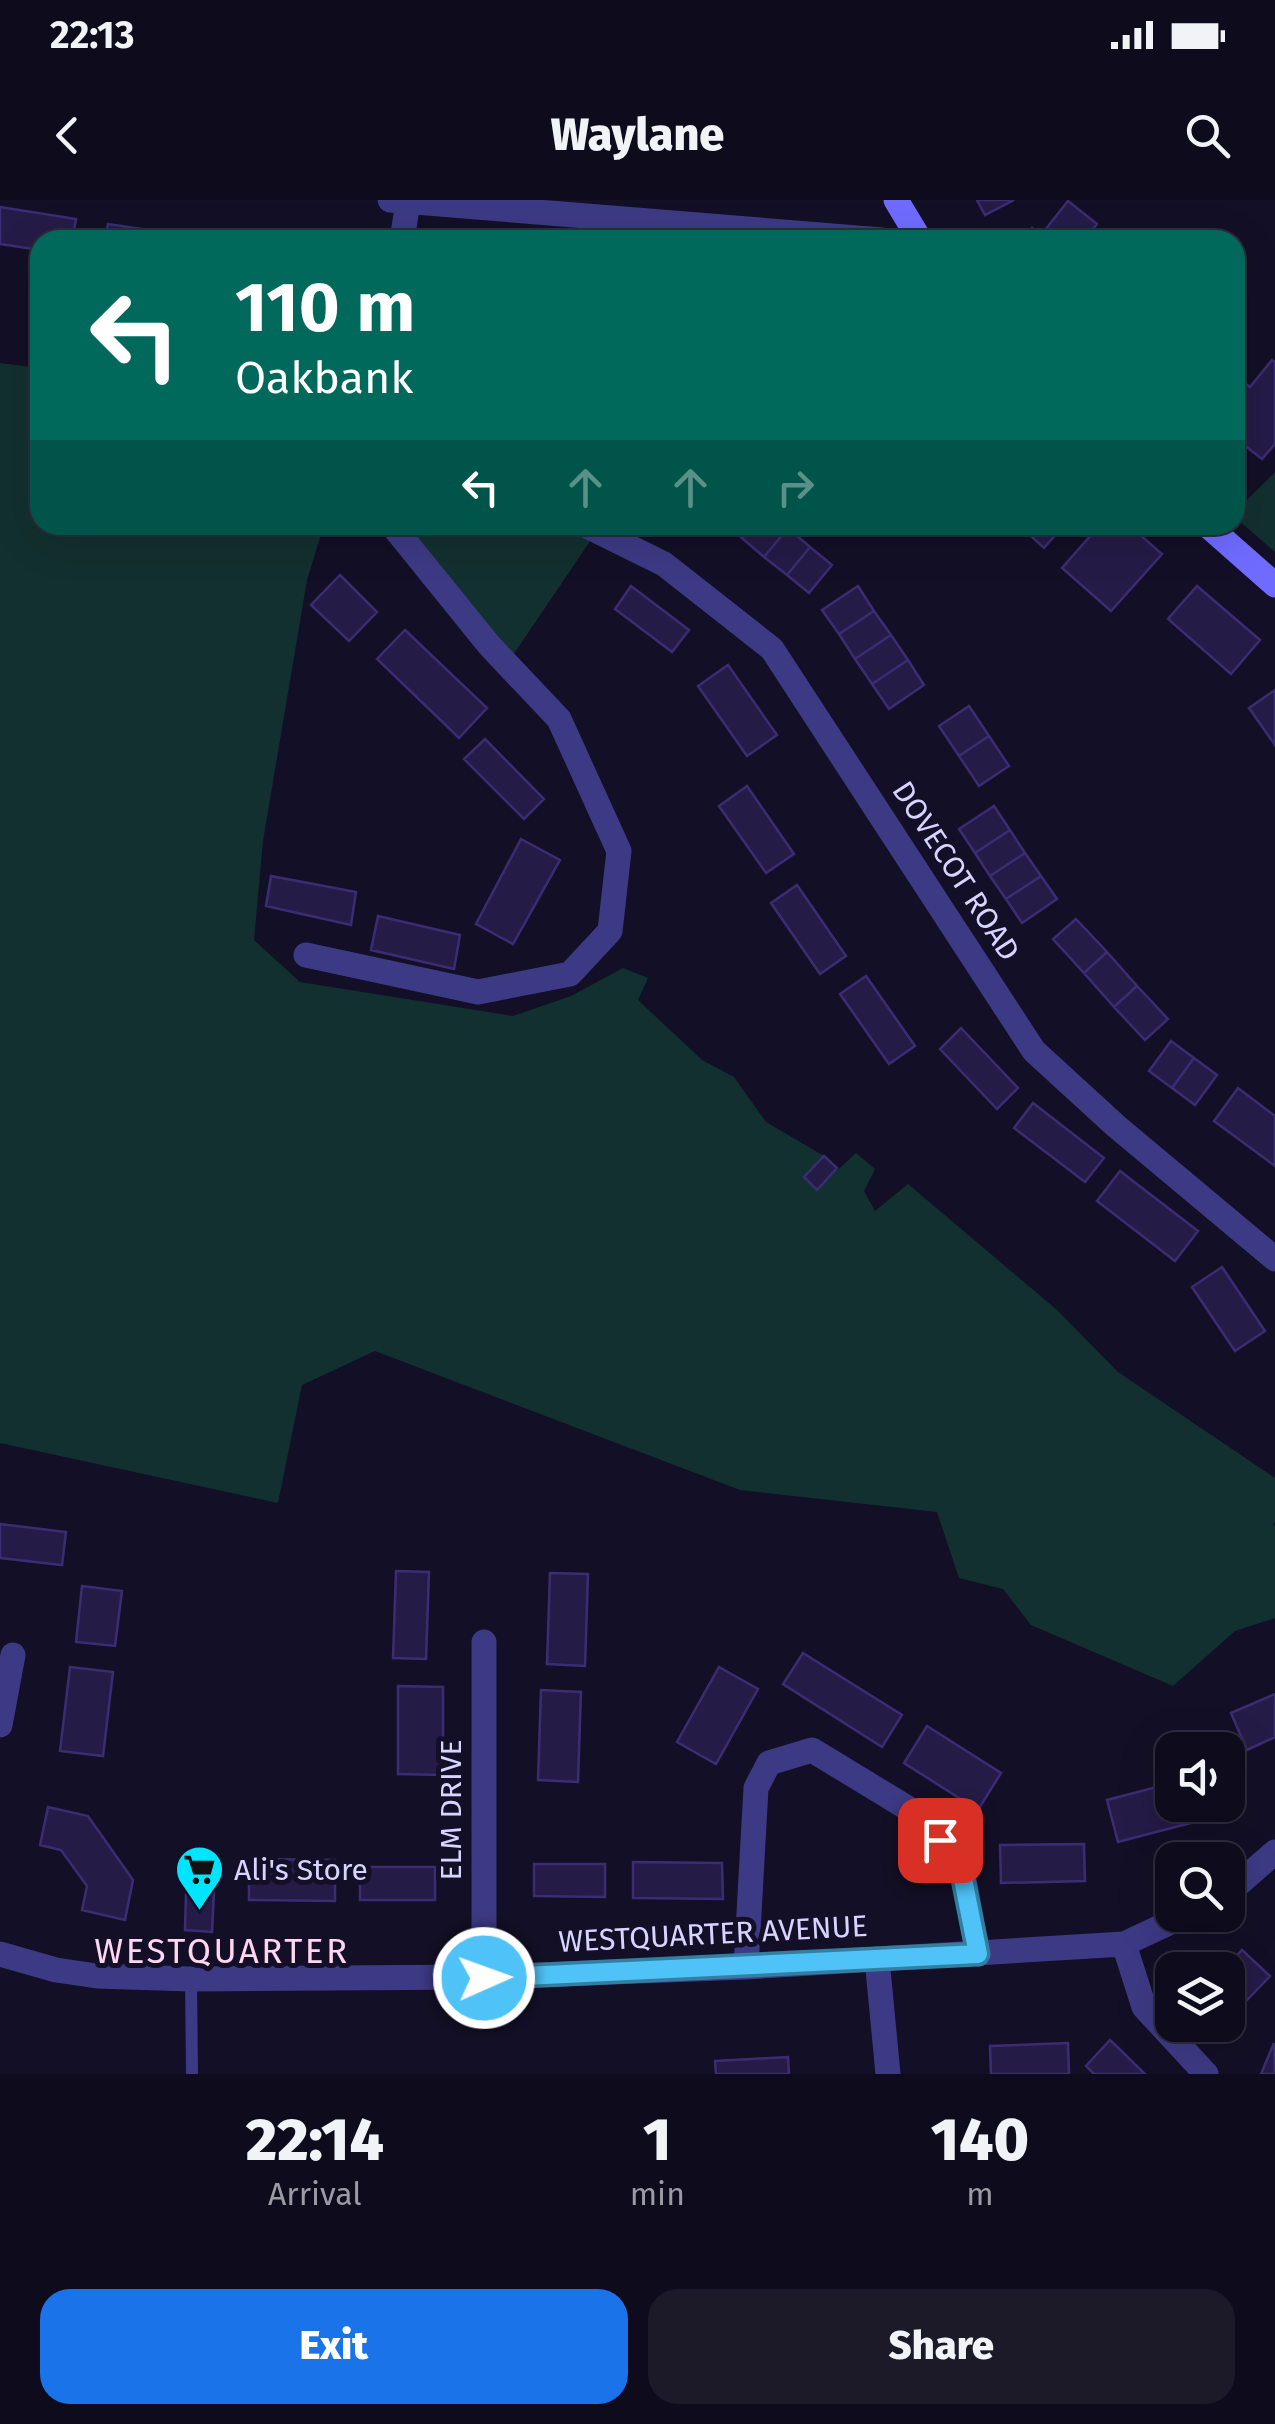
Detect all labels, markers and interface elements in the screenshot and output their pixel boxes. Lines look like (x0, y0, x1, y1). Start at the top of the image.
text: 22:13 (50, 12, 135, 58)
icon: back (40, 108, 95, 163)
text: Waylane (551, 108, 724, 162)
icon: search (1180, 108, 1235, 163)
text: 110 m (235, 266, 415, 350)
icon: left (70, 270, 200, 400)
text: Oakbank (235, 351, 413, 405)
icon: left (453, 460, 508, 515)
icon: ahead (558, 460, 613, 515)
icon: ahead (663, 460, 718, 515)
icon: right (768, 460, 823, 515)
street label: DOVECOT ROAD (885, 775, 1027, 967)
map controls (1155, 1732, 1245, 2042)
button: sound (1155, 1732, 1245, 1822)
street label: ELM DRIVE (433, 1739, 469, 1881)
pin (898, 1798, 983, 1883)
icon: arrive (913, 1813, 968, 1868)
button: search (1155, 1842, 1245, 1932)
supermarket icon: Ali's Store (173, 1844, 225, 1912)
place label: Ali's Store (234, 1852, 368, 1888)
street label: WESTQUARTER AVENUE (558, 1908, 868, 1960)
position arrow (432, 1926, 536, 2030)
district label: WESTQUARTER (94, 1930, 350, 1972)
button: layers (1155, 1952, 1245, 2042)
text: 22:14 (246, 2104, 384, 2176)
text: 1 (643, 2104, 671, 2176)
text: 140 (931, 2104, 1029, 2176)
text: Arrival (268, 2175, 362, 2213)
text: min (630, 2175, 685, 2213)
text: m (966, 2175, 994, 2213)
button: Exit (40, 2289, 628, 2404)
button: Share (648, 2289, 1235, 2404)

